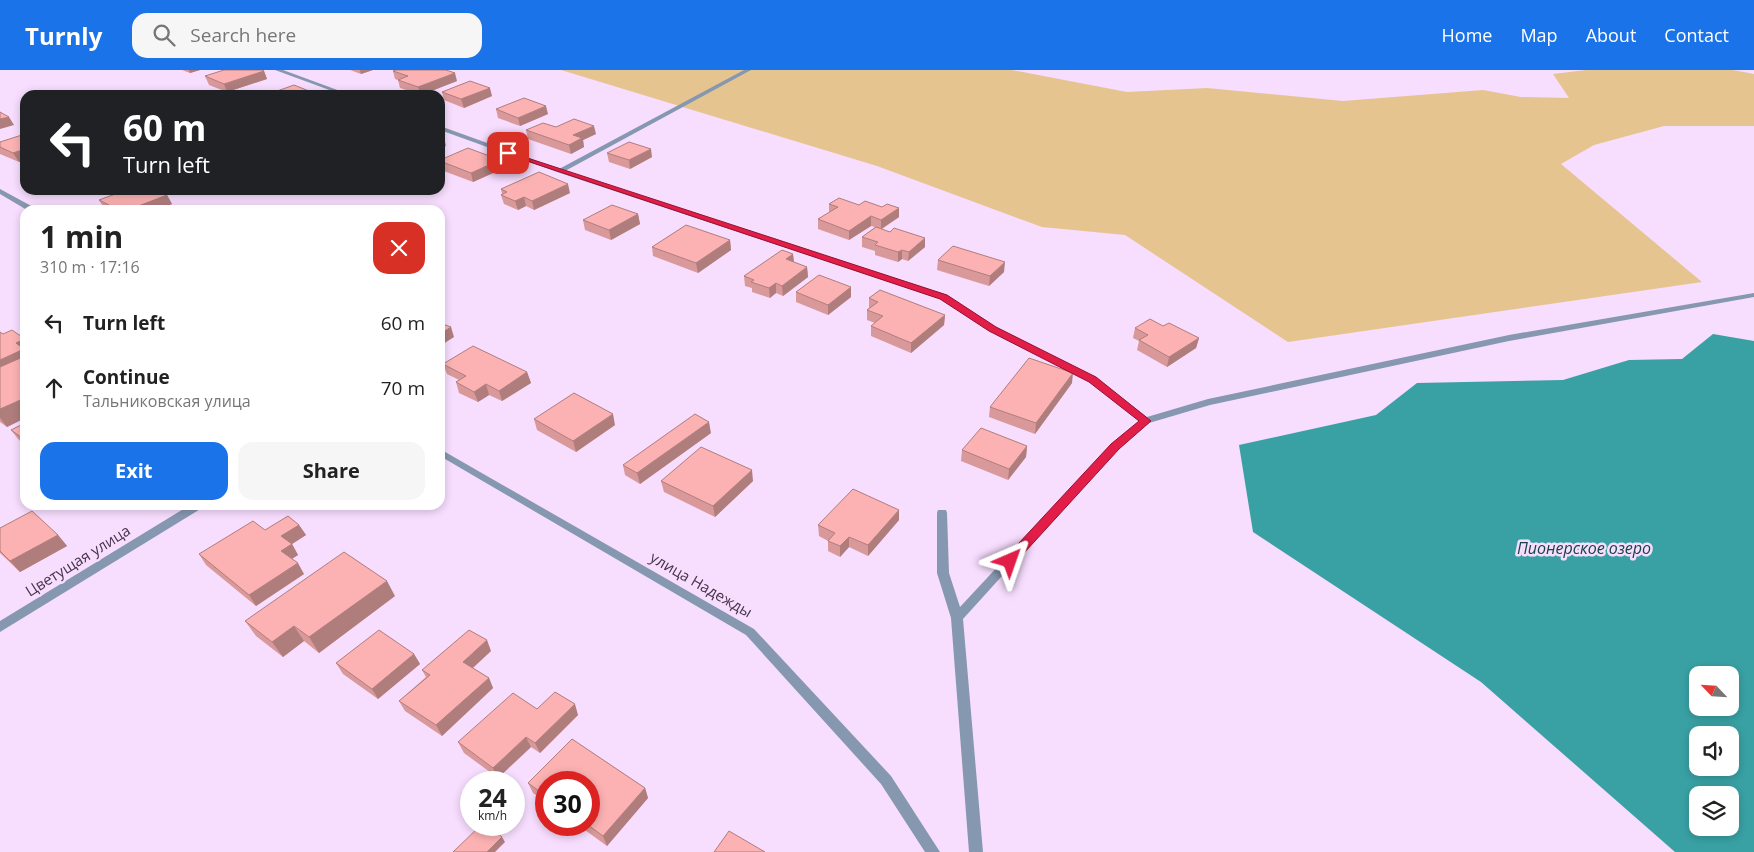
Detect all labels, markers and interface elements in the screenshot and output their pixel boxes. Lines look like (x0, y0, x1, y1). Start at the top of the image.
search box (132, 13, 482, 58)
text: Turnly (25, 19, 102, 52)
icon: search (150, 21, 178, 49)
text: Search here (190, 22, 296, 48)
text: Home (1442, 23, 1492, 47)
text: Map (1520, 23, 1558, 47)
text: About (1586, 23, 1636, 47)
text: Contact (1664, 23, 1729, 47)
text: 60 m (123, 104, 206, 151)
icon: left (40, 110, 105, 175)
pin (487, 132, 529, 174)
icon: arrive (494, 139, 522, 167)
text: Turn left (123, 149, 210, 179)
text: 1 min (40, 216, 123, 257)
button: close (373, 222, 425, 274)
text: 310 m · 17:16 (40, 256, 140, 278)
icon: left (40, 309, 68, 337)
text: Turn left (83, 310, 165, 336)
text: 60 m (381, 310, 425, 336)
text: Continue (83, 364, 170, 390)
icon: ahead (40, 374, 68, 402)
text: 70 m (381, 375, 425, 401)
text: Тальниковская улица (83, 390, 251, 412)
button: Exit (40, 442, 228, 500)
button: Share (238, 442, 425, 500)
street label: Цветущая улица (21, 520, 134, 600)
position arrow (983, 534, 1035, 586)
water label: Пионерское озеро (1517, 537, 1651, 559)
street label: улица Надежды (647, 547, 756, 622)
north arrow (1689, 666, 1739, 716)
map controls (1689, 666, 1739, 836)
button: sound (1689, 726, 1739, 776)
speed limit sign: 30 (535, 771, 600, 836)
text: 24 (478, 780, 507, 814)
button: layers (1689, 786, 1739, 836)
text: km/h (478, 807, 507, 824)

